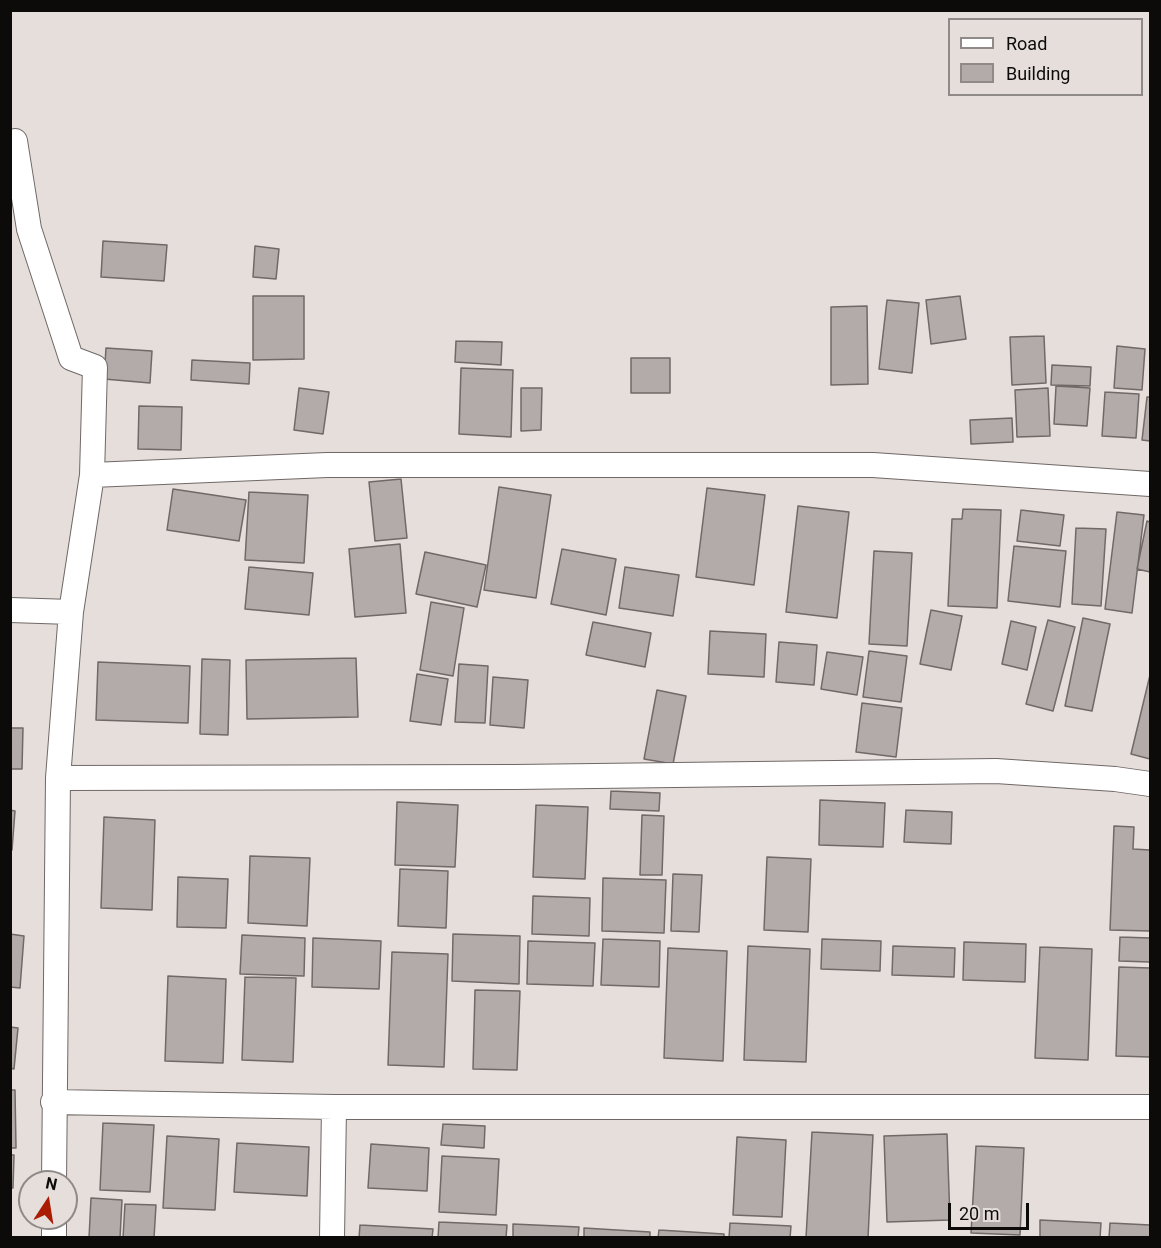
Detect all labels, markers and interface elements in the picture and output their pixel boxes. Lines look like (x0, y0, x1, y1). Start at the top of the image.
legend (948, 18, 1143, 96)
text: Road (1006, 33, 1047, 54)
text: Building (1006, 63, 1070, 84)
north arrow (18, 1170, 78, 1230)
text: N (44, 1173, 59, 1194)
scale bar (951, 1191, 1032, 1229)
text: 20 m (959, 1203, 999, 1224)

